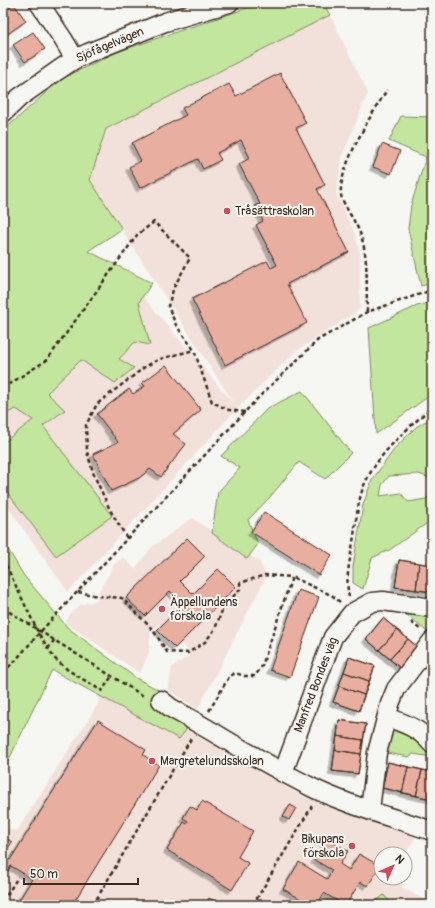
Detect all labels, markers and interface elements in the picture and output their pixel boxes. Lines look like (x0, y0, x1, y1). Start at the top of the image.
street label: Sjöfågelvägen (74, 24, 146, 66)
place label: Tråsättraskolan (235, 204, 314, 219)
marker: Tråsättraskolan (222, 206, 232, 216)
place label: Äppellundens förskola (170, 594, 238, 624)
marker: Äppellundens förskola (157, 604, 167, 614)
street label: Manfred Bondes väg (291, 635, 341, 735)
place label: Margretelundsskolan (160, 754, 264, 769)
marker: Margretelundsskolan (147, 756, 157, 766)
place label: Bikupans förskola (301, 832, 345, 861)
marker: Bikupans förskola (347, 841, 357, 851)
north arrow (373, 846, 413, 886)
text: N (392, 852, 407, 867)
scale bar (24, 860, 138, 886)
text: 50 m (30, 867, 58, 882)

